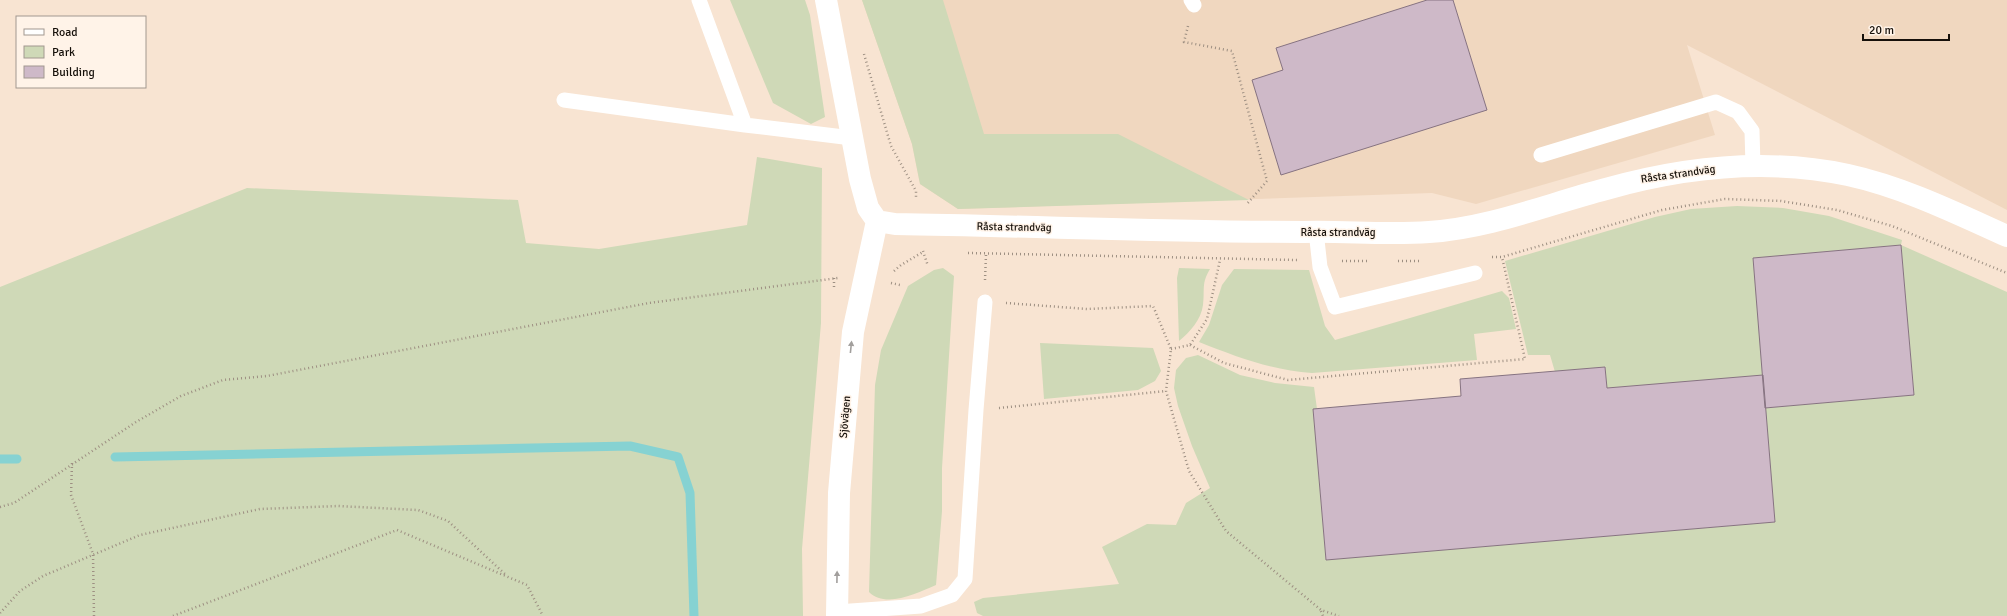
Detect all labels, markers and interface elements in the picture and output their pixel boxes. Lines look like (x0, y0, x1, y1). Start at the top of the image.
legend (16, 16, 146, 88)
scale bar (1863, 16, 1949, 42)
text: 20 m (1869, 23, 1894, 38)
text: Road (52, 25, 78, 40)
text: Park (52, 45, 75, 60)
text: Building (52, 65, 95, 80)
street label: Råsta strandväg (1640, 162, 1716, 186)
street label: Råsta strandväg (976, 220, 1052, 234)
street label: Råsta strandväg (1300, 226, 1376, 239)
one-way arrow (848, 341, 855, 353)
street label: Sjövägen (837, 395, 853, 439)
one-way arrow (834, 570, 840, 583)

